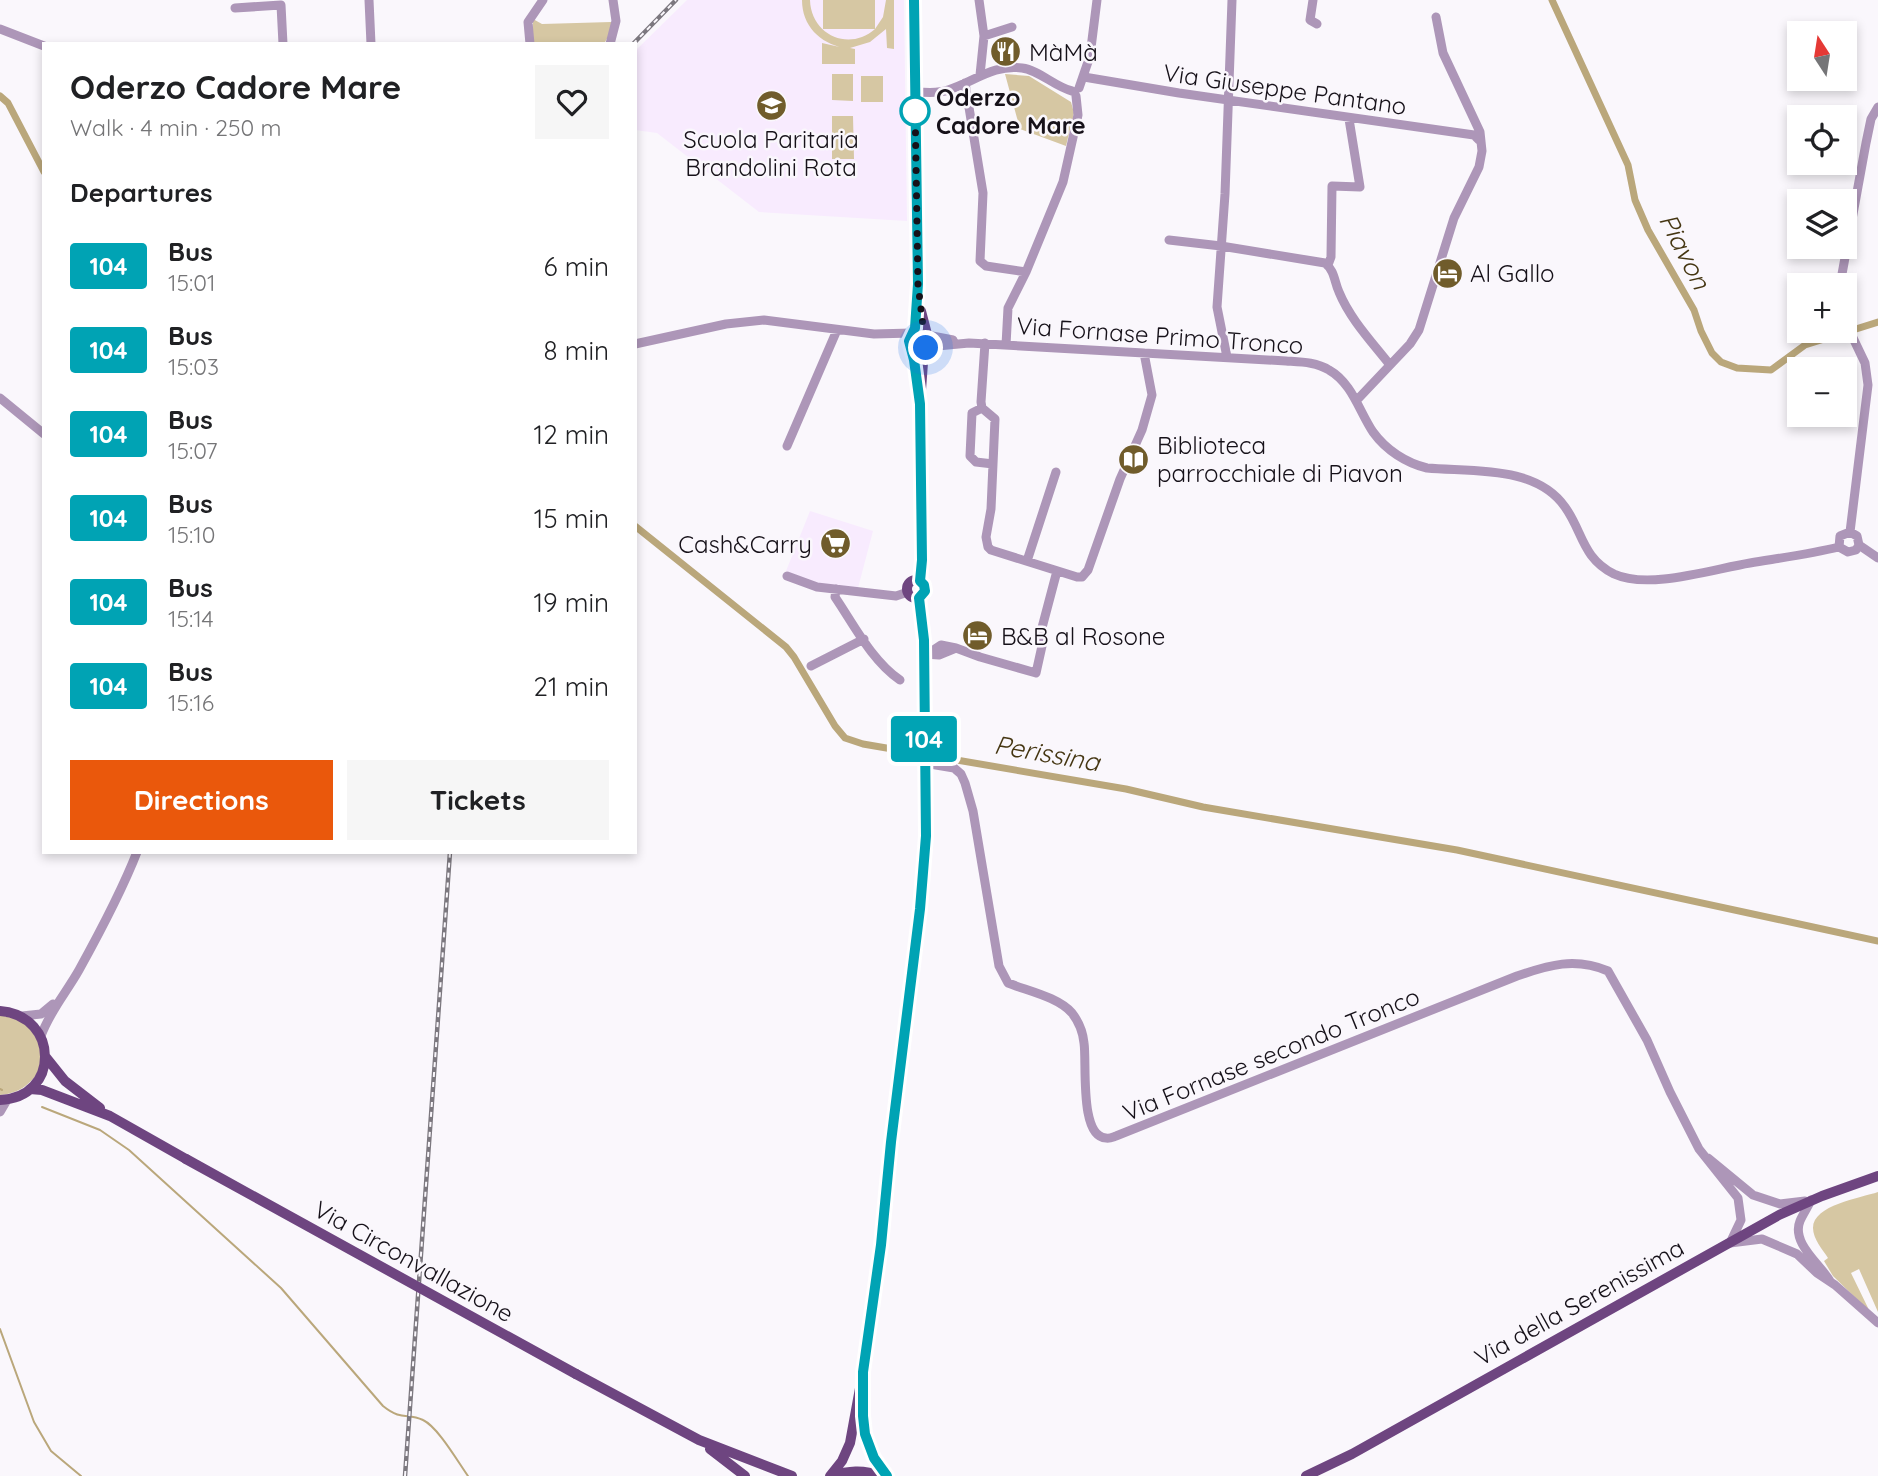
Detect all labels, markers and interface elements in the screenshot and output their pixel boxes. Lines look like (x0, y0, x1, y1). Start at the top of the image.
north arrow (1787, 21, 1857, 91)
map controls (1787, 21, 1857, 427)
restaurant icon: MàMà (989, 35, 1023, 69)
place label: MàMà (1029, 37, 1098, 67)
street label: Via Giuseppe Pantano (1161, 57, 1409, 121)
button: heart (535, 65, 609, 139)
text: Oderzo Cadore Mare (70, 66, 401, 107)
place label: Oderzo Cadore Mare (936, 82, 1086, 140)
school or university icon: Scuola Paritaria Brandolini Rota (754, 88, 788, 122)
marker: Oderzo Cadore Mare (900, 96, 930, 126)
button: locate (1787, 105, 1857, 175)
text: Walk · 4 min · 250 m (70, 113, 281, 142)
place label: Scuola Paritaria Brandolini Rota (683, 124, 859, 182)
text: Departures (70, 176, 213, 209)
button: layers (1787, 189, 1857, 259)
water label: Piavon (1652, 207, 1718, 295)
text: Bus (168, 235, 213, 268)
text: 6 min (544, 250, 609, 283)
text: 104 (89, 251, 128, 281)
hotel icon: Al Gallo (1430, 256, 1464, 290)
place label: Al Gallo (1470, 258, 1554, 288)
text: 15:01 (168, 268, 216, 297)
button: + (1787, 273, 1857, 343)
street label: Via Fornase Primo Tronco (1015, 310, 1305, 360)
text: Bus (168, 319, 213, 352)
your location (908, 330, 943, 365)
text: 8 min (544, 334, 609, 367)
text: 104 (89, 335, 128, 365)
text: 15:03 (168, 352, 219, 381)
button: − (1787, 357, 1857, 427)
text: Bus (168, 403, 213, 436)
text: 12 min (534, 418, 609, 451)
text: 104 (89, 419, 128, 449)
place label: Biblioteca parrocchiale di Piavon (1157, 430, 1403, 488)
text: 15:07 (168, 436, 218, 465)
library icon: Biblioteca parrocchiale di Piavon (1117, 442, 1151, 476)
text: Bus (168, 487, 213, 520)
text: 15 min (534, 502, 609, 535)
text: 104 (89, 503, 128, 533)
text: 15:10 (168, 520, 216, 549)
supermarket icon: Cash&Carry (818, 527, 852, 561)
place label: Cash&Carry (678, 529, 812, 559)
text: Bus (168, 571, 213, 604)
text: 19 min (533, 586, 609, 619)
text: 104 (89, 587, 128, 617)
text: 15:14 (168, 604, 214, 633)
hotel icon: B&B al Rosone (961, 619, 995, 653)
place label: B&B al Rosone (1001, 621, 1165, 651)
text: Bus (168, 655, 213, 688)
text: 21 min (534, 670, 609, 703)
text: 104 (89, 671, 128, 701)
text: 15:16 (168, 688, 214, 717)
line badge: 104 (884, 716, 964, 762)
text: 104 (905, 724, 943, 754)
water label: Perissina (992, 728, 1103, 779)
button: Directions (70, 760, 333, 840)
button: Tickets (347, 760, 609, 840)
street label: Via Fornase secondo Tronco (1118, 981, 1424, 1127)
street label: Via Circonvallazione (309, 1194, 519, 1328)
street label: Via della Serenissima (1469, 1232, 1689, 1372)

